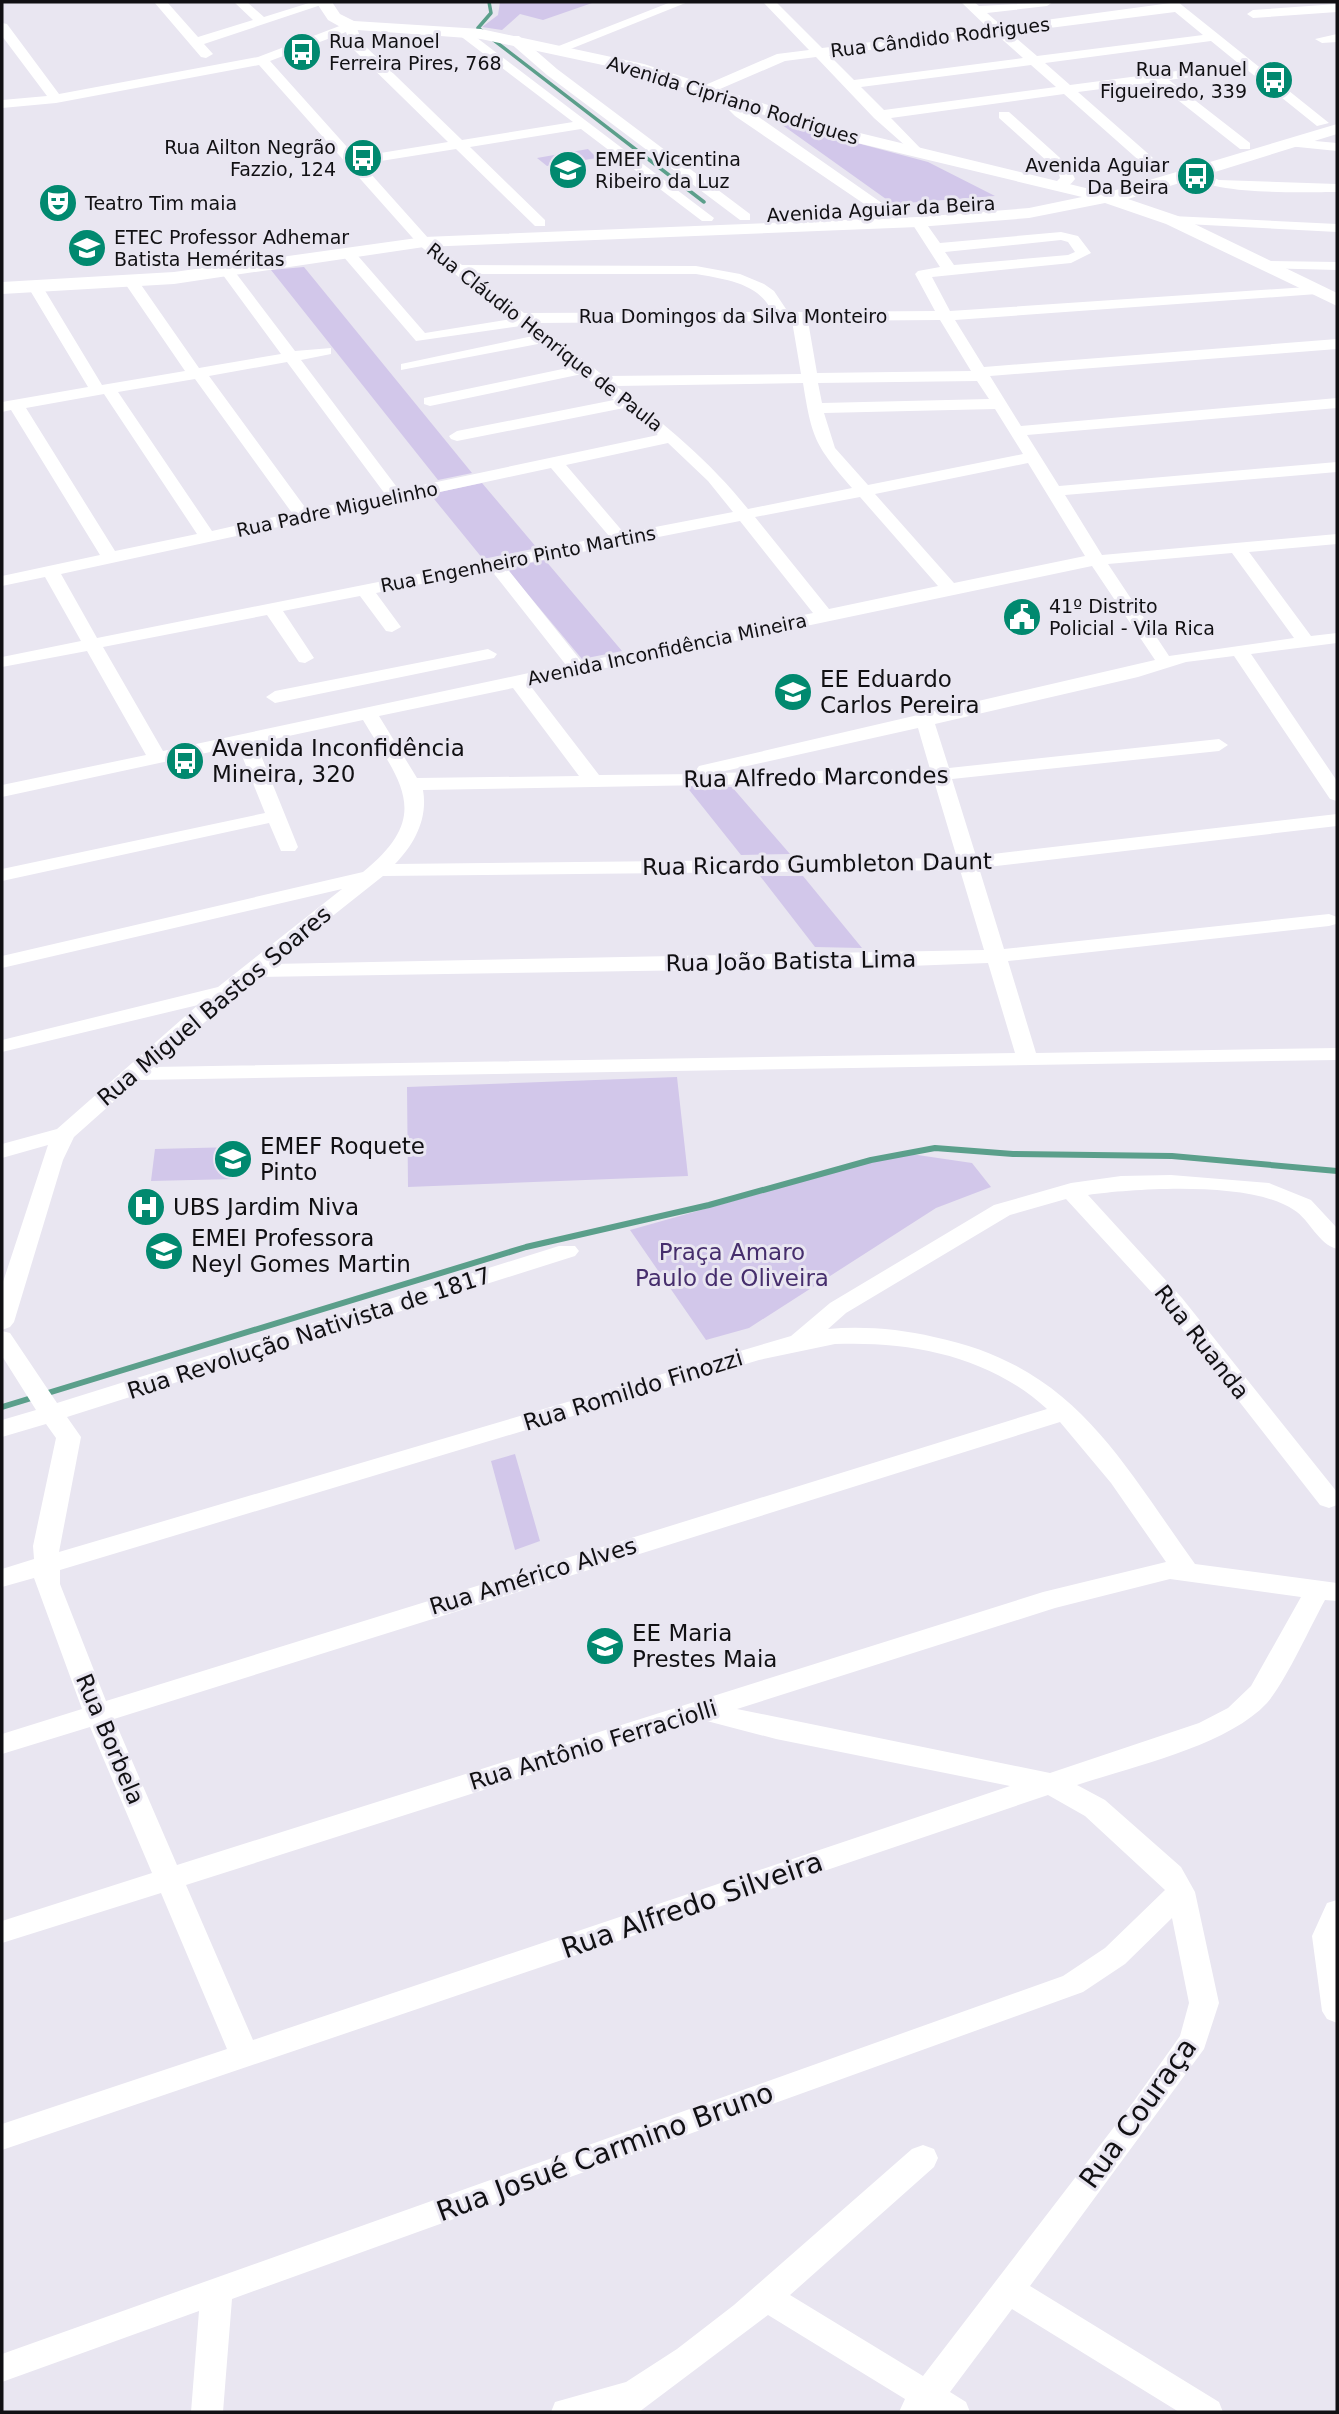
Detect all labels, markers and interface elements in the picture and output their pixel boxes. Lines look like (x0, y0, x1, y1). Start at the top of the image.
street label: Rua Cândido Rodrigues (829, 13, 1051, 61)
place label: Rua Manoel Ferreira Pires, 768 (329, 30, 502, 74)
bus stop icon: Rua Manoel Ferreira Pires, 768 (281, 31, 323, 73)
street label: Avenida Cipriano Rodrigues (605, 51, 861, 149)
place label: Rua Manuel Figueiredo, 339 (1100, 58, 1247, 102)
bus stop icon: Rua Manuel Figueiredo, 339 (1253, 59, 1295, 101)
place label: Rua Ailton Negrão Fazzio, 124 (164, 136, 336, 180)
bus stop icon: Rua Ailton Negrão Fazzio, 124 (342, 137, 384, 179)
place label: EMEF Vicentina Ribeiro da Luz (595, 148, 741, 192)
school or university icon: EMEF Vicentina Ribeiro da Luz (547, 149, 589, 191)
place label: Avenida Aguiar Da Beira (1025, 154, 1169, 198)
bus stop icon: Avenida Aguiar Da Beira (1175, 155, 1217, 197)
theatre icon: Teatro Tim maia (37, 182, 79, 224)
place label: Teatro Tim maia (84, 192, 237, 214)
street label: Avenida Aguiar da Beira (766, 192, 996, 226)
place label: ETEC Professor Adhemar Batista Heméritas (114, 226, 349, 270)
school or university icon: ETEC Professor Adhemar Batista Heméritas (66, 227, 108, 269)
street label: Rua Cláudio Henrique de Paula (423, 238, 667, 436)
street label: Rua Domingos da Silva Monteiro (579, 305, 887, 327)
street label: Rua Padre Miguelinho (234, 477, 440, 541)
street label: Rua Engenheiro Pinto Martins (378, 521, 658, 597)
place label: 41º Distrito Policial - Vila Rica (1049, 595, 1215, 639)
public building icon: 41º Distrito Policial - Vila Rica (1001, 596, 1043, 638)
street label: Avenida Inconfidência Mineira (525, 609, 809, 689)
place label: EE Eduardo Carlos Pereira (820, 666, 980, 718)
school or university icon: EE Eduardo Carlos Pereira (772, 671, 814, 713)
place label: Avenida Inconfidência Mineira, 320 (212, 735, 465, 787)
bus stop icon: Avenida Inconfidência Mineira, 320 (164, 740, 206, 782)
street label: Rua Alfredo Marcondes (683, 762, 949, 792)
street label: Rua Ricardo Gumbleton Daunt (642, 848, 992, 880)
street label: Rua Miguel Bastos Soares (92, 901, 336, 1111)
street label: Rua João Batista Lima (665, 946, 917, 976)
place label: EMEF Roquete Pinto (260, 1133, 425, 1185)
school or university icon: EMEF Roquete Pinto (212, 1138, 254, 1180)
hospital icon: UBS Jardim Niva (125, 1186, 167, 1228)
place label: UBS Jardim Niva (173, 1194, 359, 1220)
place label: EMEI Professora Neyl Gomes Martin (191, 1225, 411, 1277)
school or university icon: EMEI Professora Neyl Gomes Martin (143, 1230, 185, 1272)
park label: Praça Amaro Paulo de Oliveira (635, 1239, 829, 1291)
street label: Rua Revolução Nativista de 1817 (124, 1262, 494, 1404)
street label: Rua Ruanda (1149, 1280, 1255, 1404)
street label: Rua Romildo Finozzi (520, 1344, 746, 1436)
street label: Rua Américo Alves (426, 1532, 640, 1620)
place label: EE Maria Prestes Maia (632, 1620, 777, 1672)
school or university icon: EE Maria Prestes Maia (584, 1625, 626, 1667)
street label: Rua Borbela (71, 1670, 149, 1808)
street label: Rua Antônio Ferraciolli (466, 1695, 720, 1795)
street label: Rua Alfredo Silveira (557, 1845, 827, 1965)
street label: Rua Couraça (1072, 2031, 1204, 2195)
street label: Rua Josué Carmino Bruno (432, 2076, 778, 2228)

